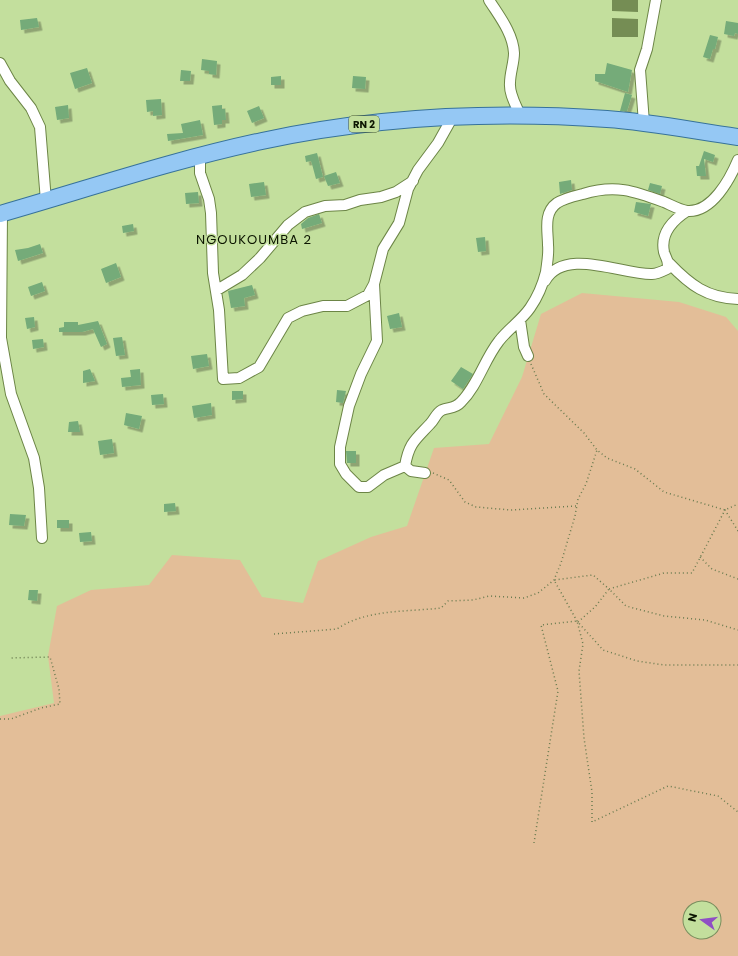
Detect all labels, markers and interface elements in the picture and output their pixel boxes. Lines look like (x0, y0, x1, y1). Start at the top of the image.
road number: RN 2 (349, 116, 379, 132)
district label: NGOUKOUMBA 2 (196, 230, 312, 249)
north arrow (682, 900, 722, 940)
text: N (684, 912, 701, 924)

